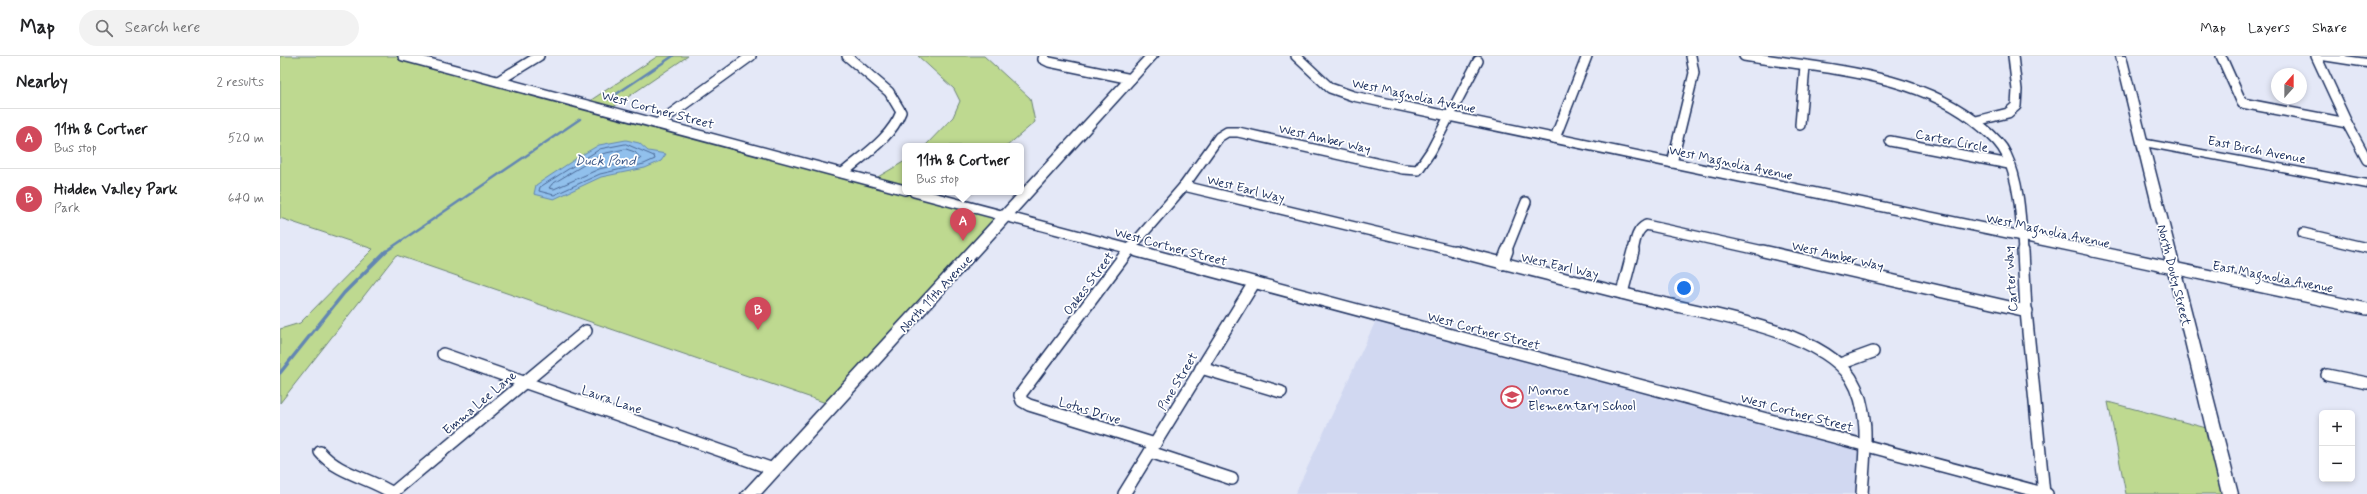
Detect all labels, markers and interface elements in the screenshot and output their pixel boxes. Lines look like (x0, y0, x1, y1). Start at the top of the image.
search box (79, 10, 359, 46)
text: Map (20, 15, 55, 40)
icon: search (93, 17, 115, 39)
text: Search here (125, 18, 200, 38)
text: Map (2200, 19, 2226, 37)
text: Layers (2248, 19, 2290, 37)
text: Share (2312, 19, 2347, 37)
north arrow (2271, 68, 2307, 104)
text: Nearby (16, 71, 68, 93)
text: 2 results (217, 74, 264, 91)
street label: West Magnolia Avenue (1350, 75, 1477, 120)
street label: West Cortner Street (600, 87, 716, 134)
text: 11th & Cortner (54, 120, 147, 140)
street label: West Amber Way (1277, 121, 1372, 158)
street label: Carter Circle (1914, 126, 1990, 157)
text: A (25, 130, 33, 147)
text: 520 m (228, 130, 264, 147)
street label: East Birch Avenue (2206, 133, 2307, 168)
text: Bus stop (54, 140, 97, 157)
street label: West Magnolia Avenue (1667, 142, 1794, 187)
popup (902, 143, 1024, 195)
text: 11th & Cortner (916, 151, 1010, 171)
water label: Duck Pond (575, 152, 637, 170)
text: Bus stop (916, 171, 959, 188)
street label: West Earl Way (1205, 172, 1286, 207)
text: Hidden Valley Park (54, 180, 178, 200)
text: B (25, 190, 33, 207)
text: 640 m (228, 190, 264, 207)
text: Park (54, 200, 80, 217)
pin: A (950, 208, 976, 241)
street label: West Magnolia Avenue (1984, 210, 2111, 255)
street label: North Douty Street (2153, 223, 2194, 328)
street label: West Cortner Street (1113, 224, 1229, 271)
street label: West Amber Way (1790, 238, 1885, 275)
street label: Carter Way (2001, 245, 2022, 312)
street label: Oakes Street (1060, 249, 1119, 319)
street label: West Earl Way (1519, 249, 1600, 284)
street label: North 11th Avenue (896, 252, 977, 336)
street label: East Magnolia Avenue (2211, 257, 2335, 300)
your location (1674, 278, 1694, 298)
pin: B (745, 297, 771, 330)
street label: West Cortner Street (1426, 308, 1542, 355)
street label: Pine Street (1154, 350, 1202, 414)
street label: Emma Lee Lane (440, 367, 520, 439)
street label: Laura Lane (579, 382, 644, 419)
place label: Monroe Elementary School (1528, 383, 1636, 415)
school or university icon: Monroe Elementary School (1499, 384, 1525, 410)
street label: West Cortner Street (1739, 390, 1855, 437)
street label: Lotus Drive (1056, 394, 1123, 429)
map controls (2319, 410, 2355, 482)
button: + (2319, 410, 2355, 446)
button: − (2319, 446, 2355, 482)

